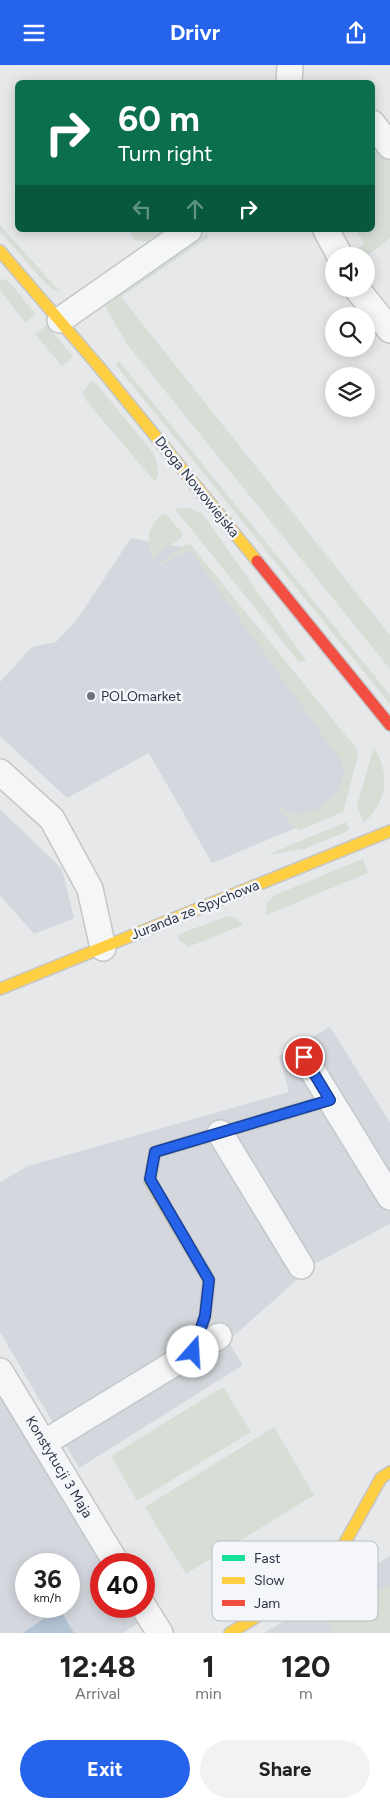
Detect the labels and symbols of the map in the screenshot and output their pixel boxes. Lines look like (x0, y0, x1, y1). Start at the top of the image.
street label: Droga Nowowiejska (151, 433, 243, 541)
place label: POLOmarket (101, 688, 181, 705)
marker: POLOmarket (85, 690, 97, 702)
street label: Juranda ze Spychowa (128, 877, 262, 943)
pin (283, 1036, 325, 1078)
position arrow (166, 1325, 218, 1377)
street label: Konstytucji 3 Maja (22, 1413, 96, 1521)
legend (212, 1541, 378, 1621)
text: Fast (254, 1550, 280, 1567)
speed limit sign: 40 (90, 1553, 155, 1618)
text: Slow (254, 1572, 285, 1589)
text: Jam (254, 1595, 280, 1612)

